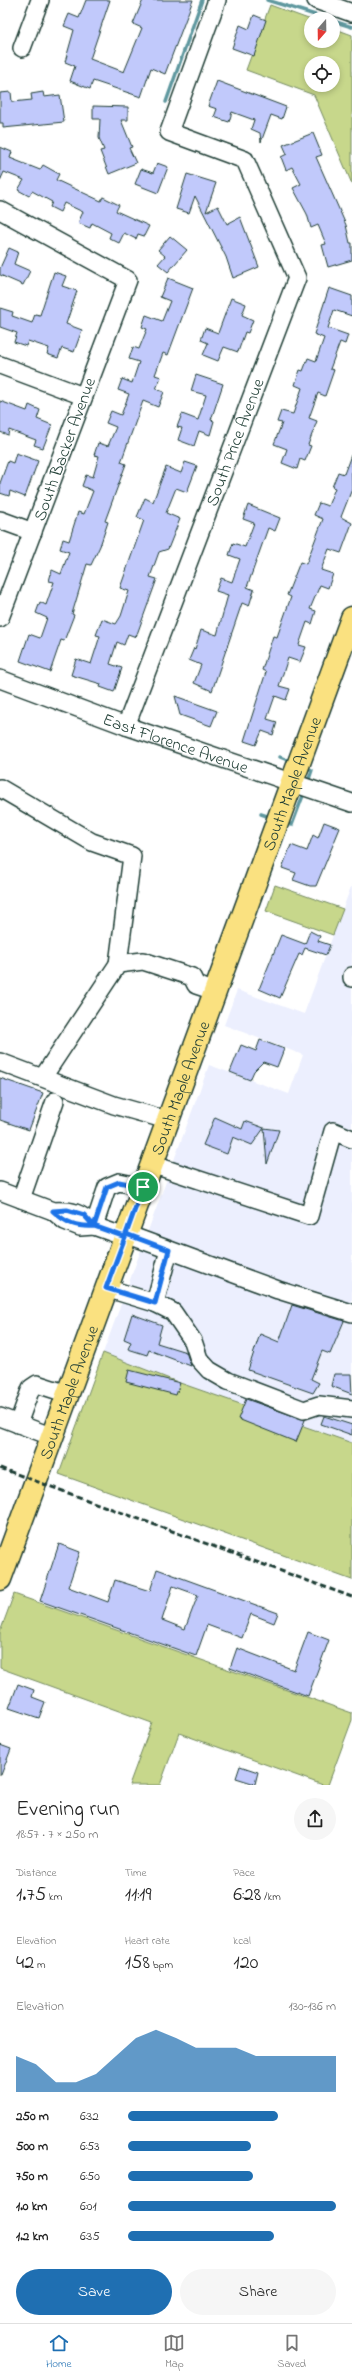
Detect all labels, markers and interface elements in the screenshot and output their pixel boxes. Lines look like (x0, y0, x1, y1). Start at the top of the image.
north arrow (304, 12, 340, 48)
map controls (304, 12, 340, 92)
button: locate (304, 56, 340, 92)
street label: South Backer Avenue (28, 374, 103, 525)
street label: South Price Avenue (200, 375, 272, 510)
street label: East Florence Avenue (99, 707, 252, 781)
street label: South Maple Avenue (257, 713, 329, 855)
street label: South Maple Avenue (145, 1017, 217, 1159)
pin (126, 1170, 160, 1204)
icon: arrive (132, 1176, 154, 1198)
street label: South Maple Avenue (34, 1322, 106, 1463)
text: Evening run (16, 1794, 120, 1826)
button: share (294, 1798, 336, 1840)
text: 18:57 · 7 × 250 m (16, 1825, 98, 1844)
text: Distance (16, 1865, 57, 1881)
text: Time (125, 1865, 146, 1881)
text: Pace (233, 1865, 255, 1881)
text: 1.75 (16, 1881, 46, 1910)
text: 11:19 (125, 1881, 151, 1910)
text: 6:28 (233, 1881, 261, 1910)
text: km (46, 1889, 62, 1905)
text: /km (261, 1889, 281, 1905)
text: Elevation (16, 1933, 56, 1949)
text: Heart rate (125, 1933, 170, 1949)
text: kcal (233, 1933, 251, 1949)
text: 42 (16, 1949, 34, 1978)
text: 158 (125, 1949, 150, 1978)
text: 120 (233, 1949, 258, 1978)
text: m (34, 1957, 45, 1973)
text: bpm (150, 1957, 173, 1973)
text: Elevation (16, 1997, 64, 2016)
text: 130–136 m (289, 1997, 336, 2016)
text: 250 m (16, 2107, 49, 2126)
text: 6:32 (80, 2107, 99, 2126)
text: 500 m (16, 2137, 48, 2156)
text: 6:53 (80, 2137, 100, 2156)
text: 750 m (16, 2167, 48, 2186)
text: 6:50 (80, 2167, 100, 2186)
text: 1.0 km (16, 2197, 47, 2216)
text: 6:01 (80, 2197, 97, 2216)
text: 1.2 km (16, 2227, 48, 2246)
text: 6:35 (80, 2227, 100, 2246)
button: Save (16, 2269, 172, 2315)
button: Share (180, 2269, 336, 2315)
tab: Home (46, 2332, 72, 2372)
tab: Map (163, 2332, 185, 2372)
tab: Saved (277, 2332, 306, 2372)

